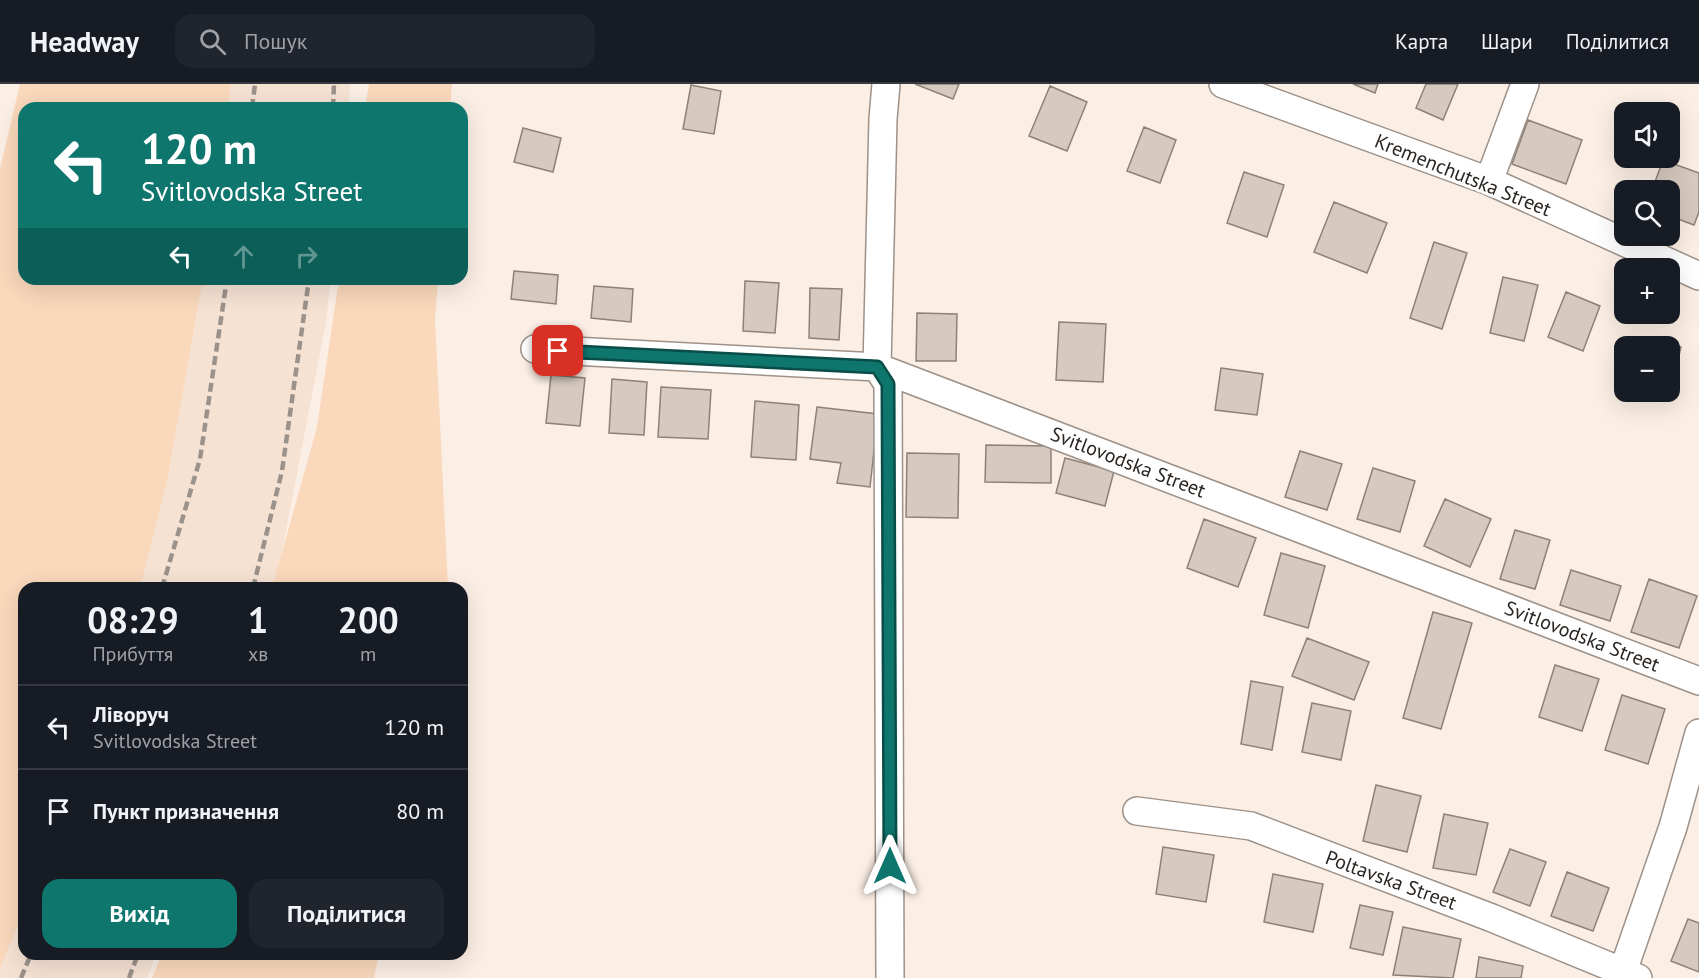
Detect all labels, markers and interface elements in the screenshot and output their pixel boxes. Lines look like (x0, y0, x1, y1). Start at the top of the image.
search box (175, 14, 595, 68)
text: Headway (30, 23, 139, 60)
icon: search (196, 25, 229, 58)
text: Пошук (244, 27, 307, 55)
text: Карта (1395, 28, 1448, 55)
text: Шари (1481, 28, 1533, 55)
text: Поділитися (1566, 28, 1669, 55)
map controls (1614, 102, 1680, 402)
button: sound (1614, 102, 1680, 168)
text: 120 m (141, 121, 257, 176)
icon: left (42, 126, 120, 204)
street label: Kremenchutska Street (1371, 128, 1555, 222)
text: Svitlovodska Street (141, 174, 362, 208)
button: search (1614, 180, 1680, 246)
icon: left (164, 240, 197, 273)
icon: ahead (227, 240, 260, 273)
icon: right (290, 240, 323, 273)
button: + (1614, 258, 1680, 324)
pin (532, 325, 583, 376)
icon: arrive (541, 334, 574, 367)
button: − (1614, 336, 1680, 402)
street label: Svitlovodska Street (1047, 420, 1209, 504)
street label: Svitlovodska Street (1501, 594, 1663, 678)
text: 08:29 (87, 596, 179, 643)
text: 1 (248, 596, 268, 643)
text: 200 (337, 596, 399, 643)
text: Прибуття (92, 641, 173, 667)
text: хв (248, 641, 268, 667)
text: m (360, 641, 376, 667)
text: Ліворуч (93, 700, 169, 728)
icon: left (42, 711, 75, 744)
text: 120 m (384, 713, 444, 741)
text: Svitlovodska Street (93, 728, 257, 754)
icon: arrive (42, 795, 75, 828)
text: Пункт призначення (93, 797, 279, 825)
text: 80 m (396, 797, 444, 825)
position arrow (858, 834, 922, 898)
street label: Poltavska Street (1322, 844, 1460, 916)
button: Вихід (42, 879, 237, 948)
button: Поділитися (249, 879, 444, 948)

